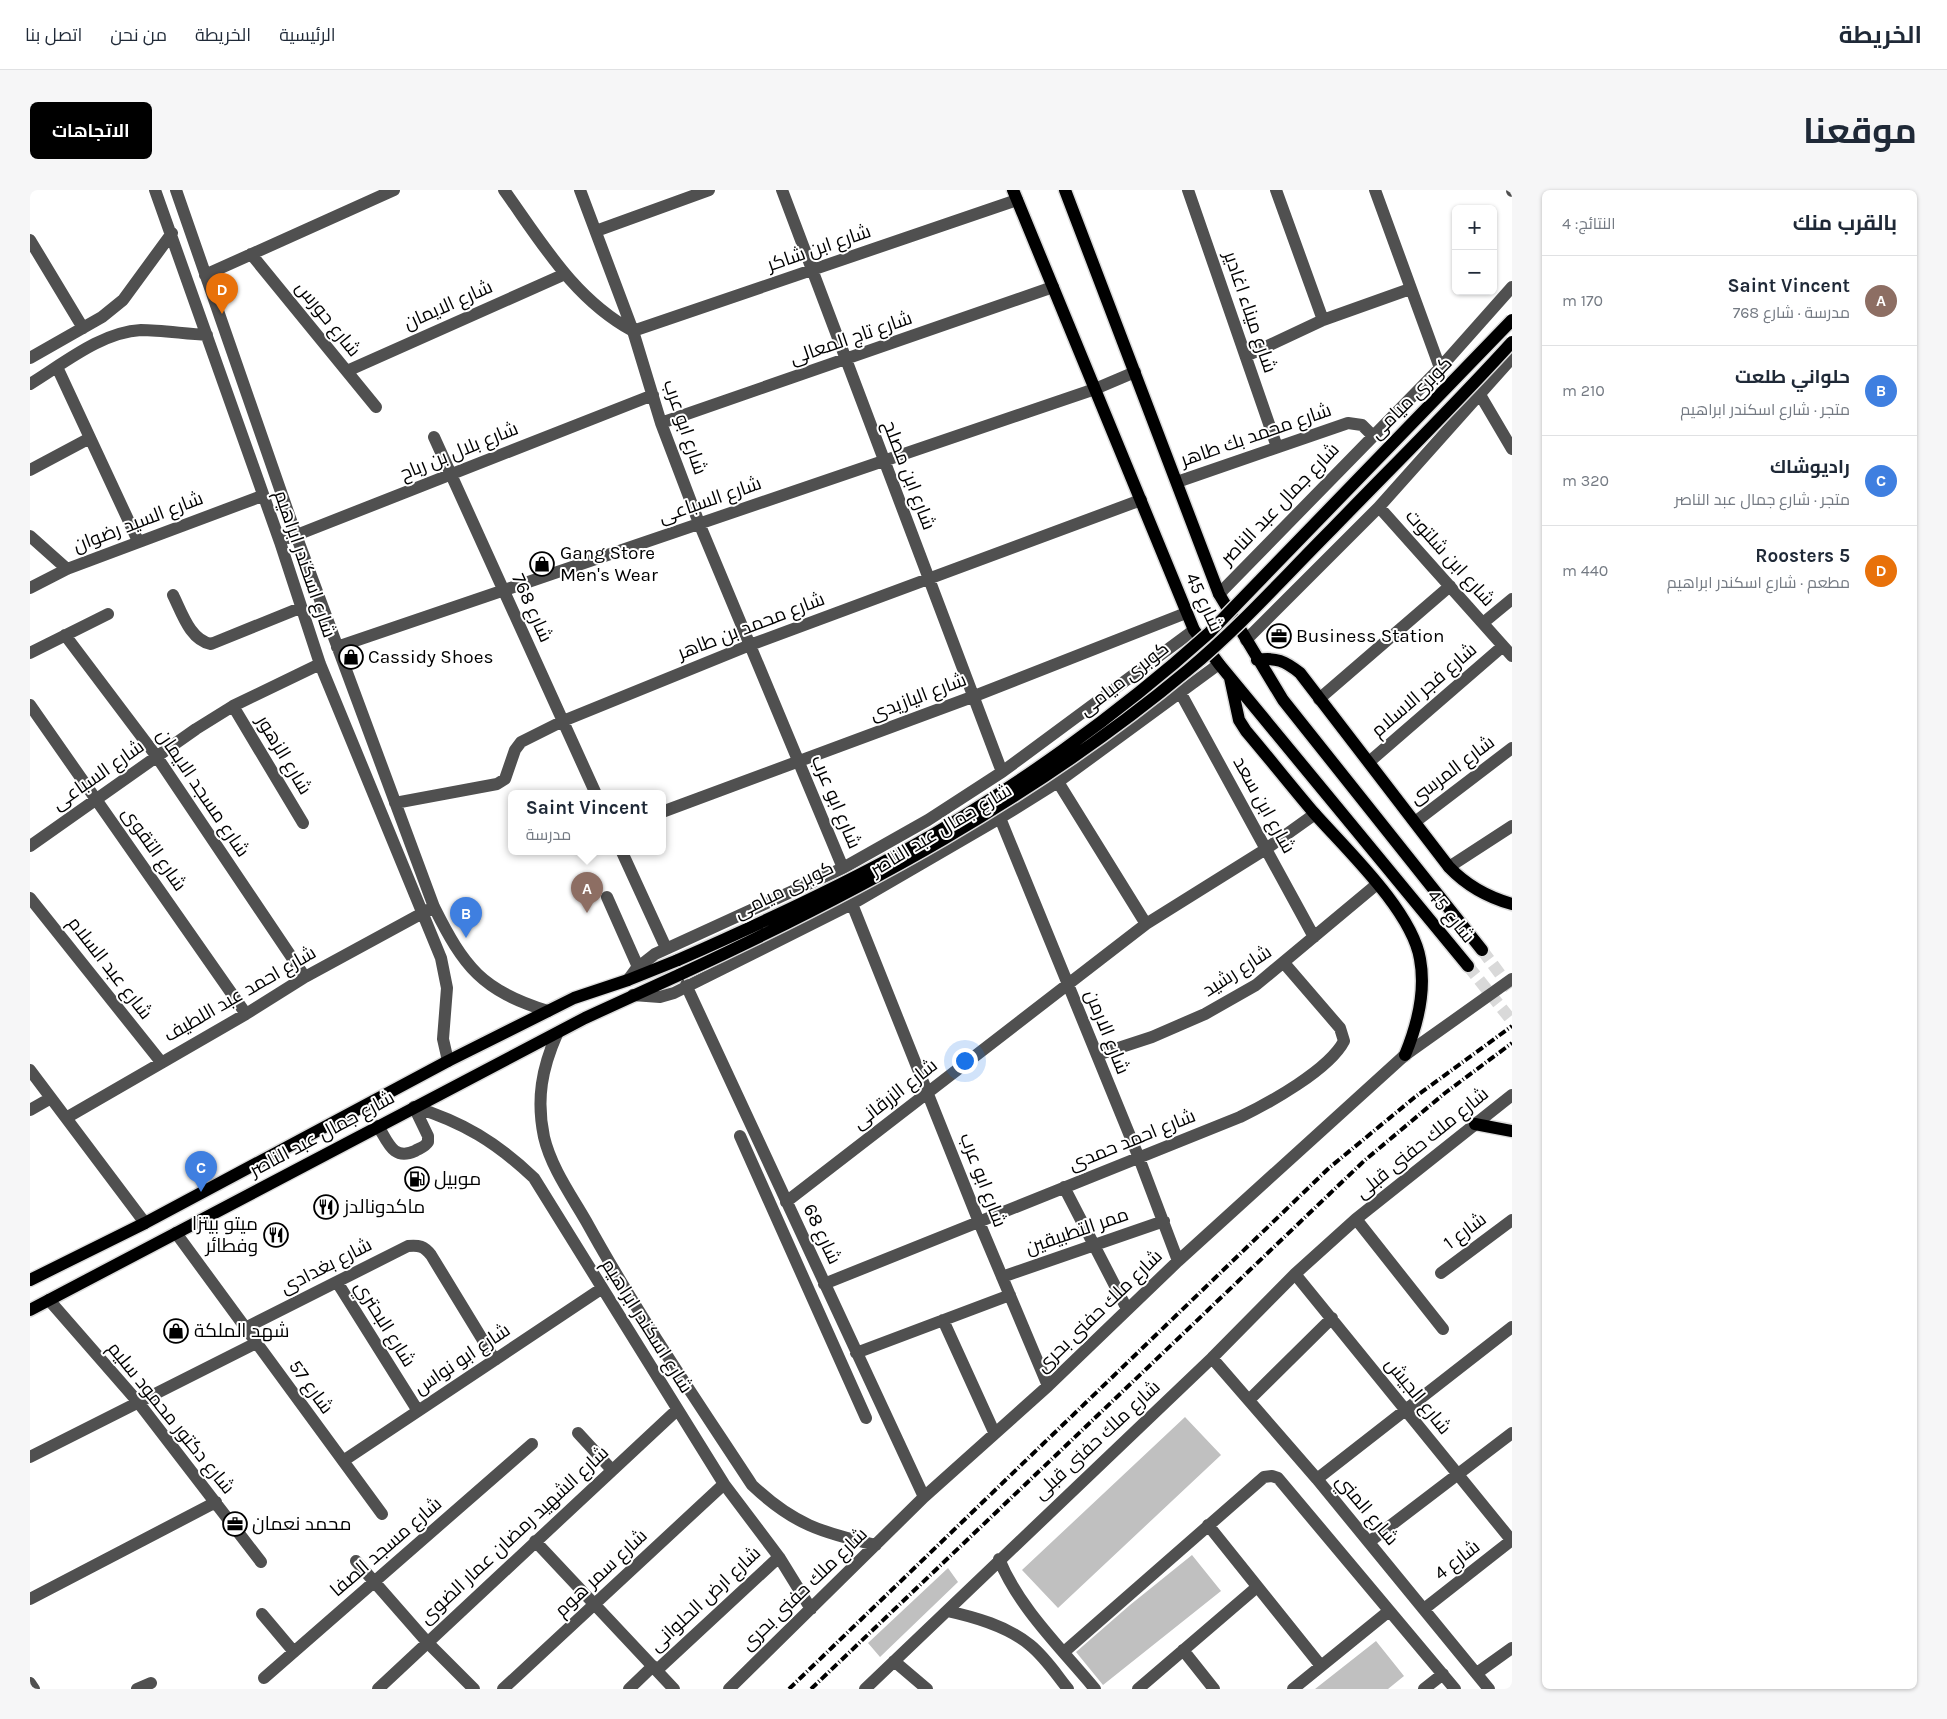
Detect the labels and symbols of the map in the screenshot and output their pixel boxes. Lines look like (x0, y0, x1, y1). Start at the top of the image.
street label: شارع ابن شاكر (763, 220, 874, 278)
street label: شارع ميناء اغادير (1217, 247, 1281, 376)
pin: D (206, 273, 238, 314)
street label: شارع الايمان (400, 276, 497, 336)
street label: شارع حورس (289, 277, 365, 362)
street label: شارع تاج المعالى (787, 307, 916, 371)
street label: كوبرى ميامى (1365, 352, 1457, 444)
street label: شارع ابو عرب (657, 377, 712, 478)
street label: شارع محمد بك طاهر (1177, 399, 1335, 473)
street label: شارع بلال بن رباح (397, 417, 522, 487)
street label: شارع ابن مصلح (876, 417, 940, 534)
street label: شارع جمال عبد الناصر (1215, 438, 1345, 572)
street label: شارع السباعى (656, 472, 765, 530)
street label: شارع السيد رضوان (70, 487, 207, 559)
street label: شارع اسكندر ابراهيم (268, 488, 340, 641)
street label: شارع ابن شلتوت (1399, 505, 1499, 612)
place label: Gang Store Men's Wear (560, 542, 658, 586)
shop icon: Gang Store Men's Wear (529, 551, 555, 577)
street label: شارع 45 (1179, 569, 1227, 636)
street label: شارع 768 (505, 570, 557, 647)
street label: شارع محمد بن طاهر (673, 588, 828, 666)
office icon: Business Station (1266, 623, 1292, 649)
place label: Business Station (1296, 625, 1444, 647)
street label: كوبرى ميامى (1075, 637, 1173, 721)
street label: شارع فجر الاسلام (1367, 638, 1482, 743)
shop icon: Cassidy Shoes (338, 644, 364, 670)
place label: Cassidy Shoes (368, 646, 493, 668)
street label: شارع اليازيدى (867, 669, 970, 727)
street label: شارع الزهور (250, 711, 316, 800)
street label: شارع مسجد الايمان (150, 725, 254, 862)
street label: شارع المرسى (1405, 731, 1500, 811)
street label: شارع السباعى (48, 735, 149, 816)
street label: شارع ابو عرب (805, 752, 865, 853)
street label: شارع ابن سعد (1227, 753, 1300, 858)
street label: شارع جمال عبد الناصر (865, 779, 1017, 883)
street label: شارع التقوى (115, 803, 191, 896)
street label: كوبرى ميامى (731, 857, 837, 923)
pin: A (571, 872, 603, 913)
street label: شارع 45 (1421, 885, 1479, 949)
pin: B (450, 897, 482, 938)
street label: شارع عبد السلام (62, 912, 157, 1025)
street label: شارع احمد عبد اللطيف (160, 941, 321, 1048)
street label: شارع رشيد (1198, 941, 1277, 1003)
street label: شارع الارمن (1078, 987, 1134, 1078)
your location (952, 1048, 978, 1074)
street label: شارع الزرقانى (848, 1054, 943, 1135)
street label: شارع ملك حفنى قبلى (1351, 1083, 1494, 1205)
street label: شارع جمال عبد الناصر (245, 1086, 399, 1184)
street label: شارع احمد حمدى (1065, 1105, 1199, 1177)
street label: شارع ابو عرب (953, 1130, 1011, 1231)
pin: C (185, 1151, 217, 1192)
fuel station icon: موبيل (404, 1166, 430, 1192)
place label: موبيل (434, 1168, 481, 1190)
restaurant icon: ماكدونالدز (313, 1194, 339, 1220)
place label: ماكدونالدز (343, 1196, 425, 1218)
street label: شارع 68 (797, 1200, 845, 1268)
street label: ممر التطبيقين (1023, 1203, 1131, 1259)
street label: شارع 1 (1439, 1208, 1492, 1256)
place label: ميتو بيتزا وفطائر (192, 1213, 258, 1257)
restaurant icon: ميتو بيتزا وفطائر (263, 1222, 289, 1248)
street label: شارع بغدادى (276, 1234, 376, 1300)
street label: شارع ملك حفنى بحرى (1031, 1245, 1168, 1378)
street label: شارع اسكندر ابراهيم (595, 1255, 697, 1398)
street label: شارع البحتري (347, 1277, 420, 1373)
shop icon: شهد الملكة (163, 1318, 189, 1344)
street label: شارع ابو نواس (410, 1319, 515, 1401)
place label: شهد الملكة (194, 1320, 289, 1342)
street label: شارع دكتور محمود سليم (101, 1338, 239, 1500)
street label: شارع الجيش (1379, 1353, 1456, 1440)
street label: شارع 57 (283, 1356, 338, 1419)
street label: شارع ملك حفنى قبلى (1029, 1376, 1166, 1506)
street label: شارع الشهيد رمضان عمار الضوى (415, 1441, 615, 1630)
street label: شارع المني (1329, 1470, 1403, 1552)
street label: شارع مسجد الصفا (326, 1493, 447, 1603)
office icon: محمد نعمان (222, 1511, 248, 1537)
place label: محمد نعمان (252, 1513, 351, 1535)
street label: شارع ملك حفنى بحرى (736, 1523, 873, 1656)
street label: شارع سمر هوم (550, 1525, 653, 1623)
street label: شارع 4 (1430, 1535, 1485, 1586)
street label: شارع ارض الحلوانى (645, 1542, 767, 1658)

